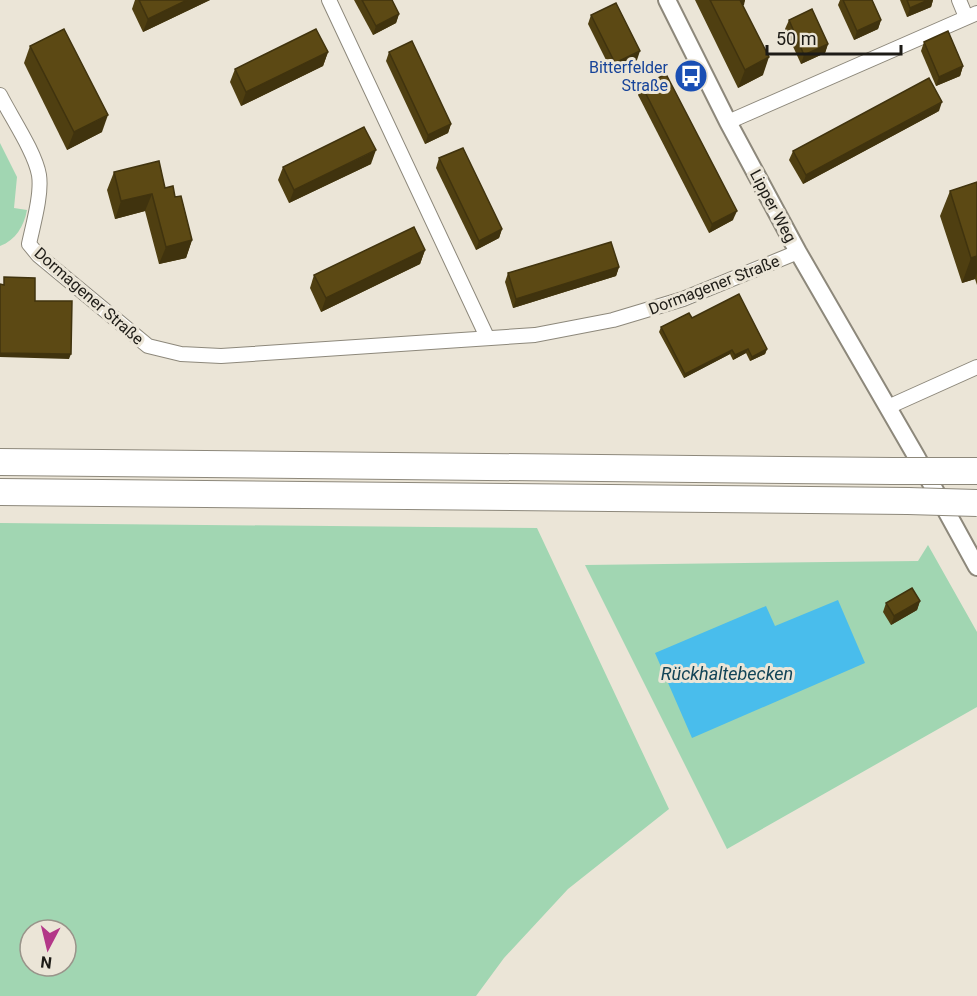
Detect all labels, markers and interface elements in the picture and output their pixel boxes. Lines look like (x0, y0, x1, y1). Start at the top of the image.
scale bar (767, 18, 900, 56)
text: 50 m (776, 28, 816, 49)
place label: Bitterfelder Straße (589, 58, 669, 95)
bus stop icon: Bitterfelder Straße (673, 58, 709, 94)
street label: Lipper Weg (746, 166, 800, 246)
street label: Dormagener Straße (30, 243, 148, 349)
street label: Dormagener Straße (646, 251, 782, 319)
water label: Rückhaltebecken (661, 663, 793, 684)
north arrow (18, 918, 78, 978)
text: N (39, 952, 53, 973)

